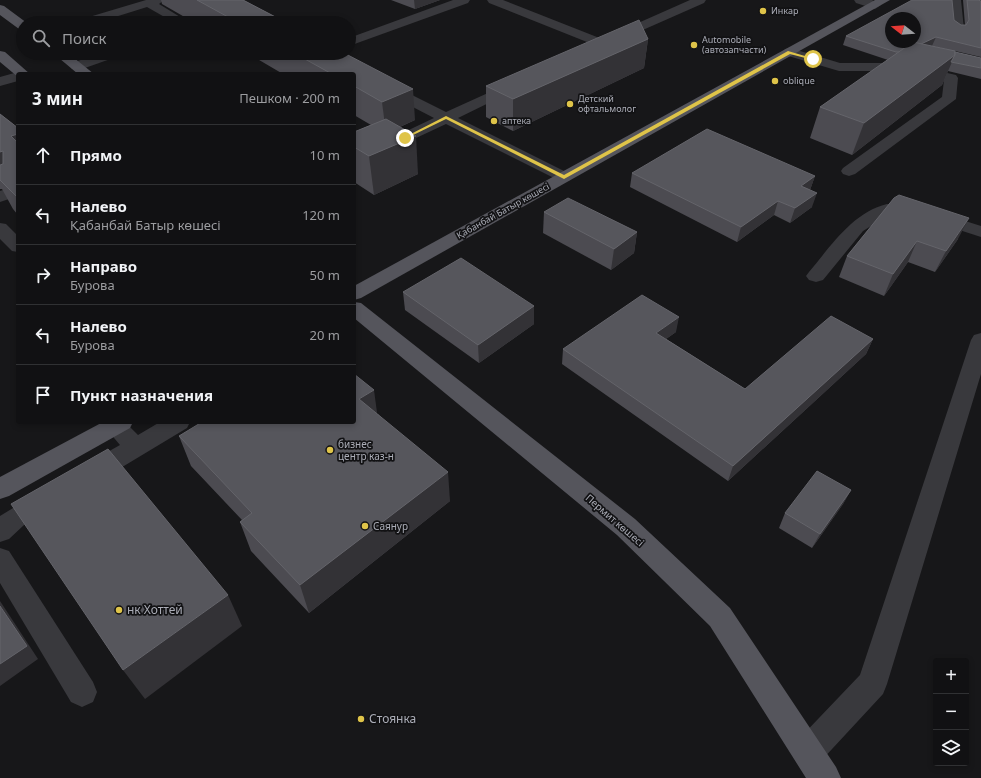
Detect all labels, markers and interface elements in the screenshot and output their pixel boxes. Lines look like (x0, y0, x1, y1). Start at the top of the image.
place label: Инкар (771, 4, 799, 17)
marker: Инкар (758, 6, 768, 16)
north arrow (885, 12, 921, 48)
search box (16, 16, 356, 60)
icon: search (30, 27, 52, 49)
text: Поиск (62, 28, 107, 48)
place label: Automobile (автозапчасти) (702, 33, 766, 56)
marker: Automobile (автозапчасти) (689, 40, 699, 50)
route start (804, 50, 822, 68)
place label: oblique (783, 74, 815, 87)
marker: oblique (770, 76, 780, 86)
text: 3 мин (32, 87, 83, 110)
text: Пешком · 200 m (239, 89, 340, 107)
place label: Детский офтальмолог (578, 92, 636, 115)
marker: Детский офтальмолог (565, 99, 575, 109)
place label: аптека (502, 114, 531, 127)
marker: аптека (489, 116, 499, 126)
route end (396, 129, 414, 147)
icon: ahead (32, 144, 54, 166)
text: Прямо (70, 145, 122, 165)
text: 10 m (310, 146, 340, 164)
street label: Қабанбай Батыр көшесі (454, 180, 552, 242)
text: Налево (70, 196, 127, 216)
icon: left (32, 204, 54, 226)
text: 120 m (302, 206, 340, 224)
text: Қабанбай Батыр көшесі (70, 216, 221, 234)
text: Направо (70, 256, 137, 276)
icon: right (32, 264, 54, 286)
text: 50 m (310, 266, 340, 284)
text: Бурова (70, 276, 115, 294)
text: Налево (70, 316, 127, 336)
icon: left (32, 324, 54, 346)
text: 20 m (310, 326, 340, 344)
text: Бурова (70, 336, 115, 354)
icon: arrive (32, 384, 54, 406)
text: Пункт назначения (70, 385, 213, 405)
place label: бизнес центр каз-н (338, 437, 394, 463)
marker: бизнес центр каз-н (325, 445, 335, 455)
street label: Пермит көшесі (583, 491, 647, 549)
place label: Саянур (373, 519, 408, 533)
marker: Саянур (360, 521, 370, 531)
place label: нк Хоттей (127, 601, 183, 618)
marker: нк Хоттей (114, 605, 124, 615)
map controls (933, 658, 969, 766)
button: + (933, 658, 969, 694)
button: − (933, 694, 969, 730)
place label: Стоянка (369, 710, 416, 727)
marker: Стоянка (356, 714, 366, 724)
button: layers (933, 730, 969, 766)

